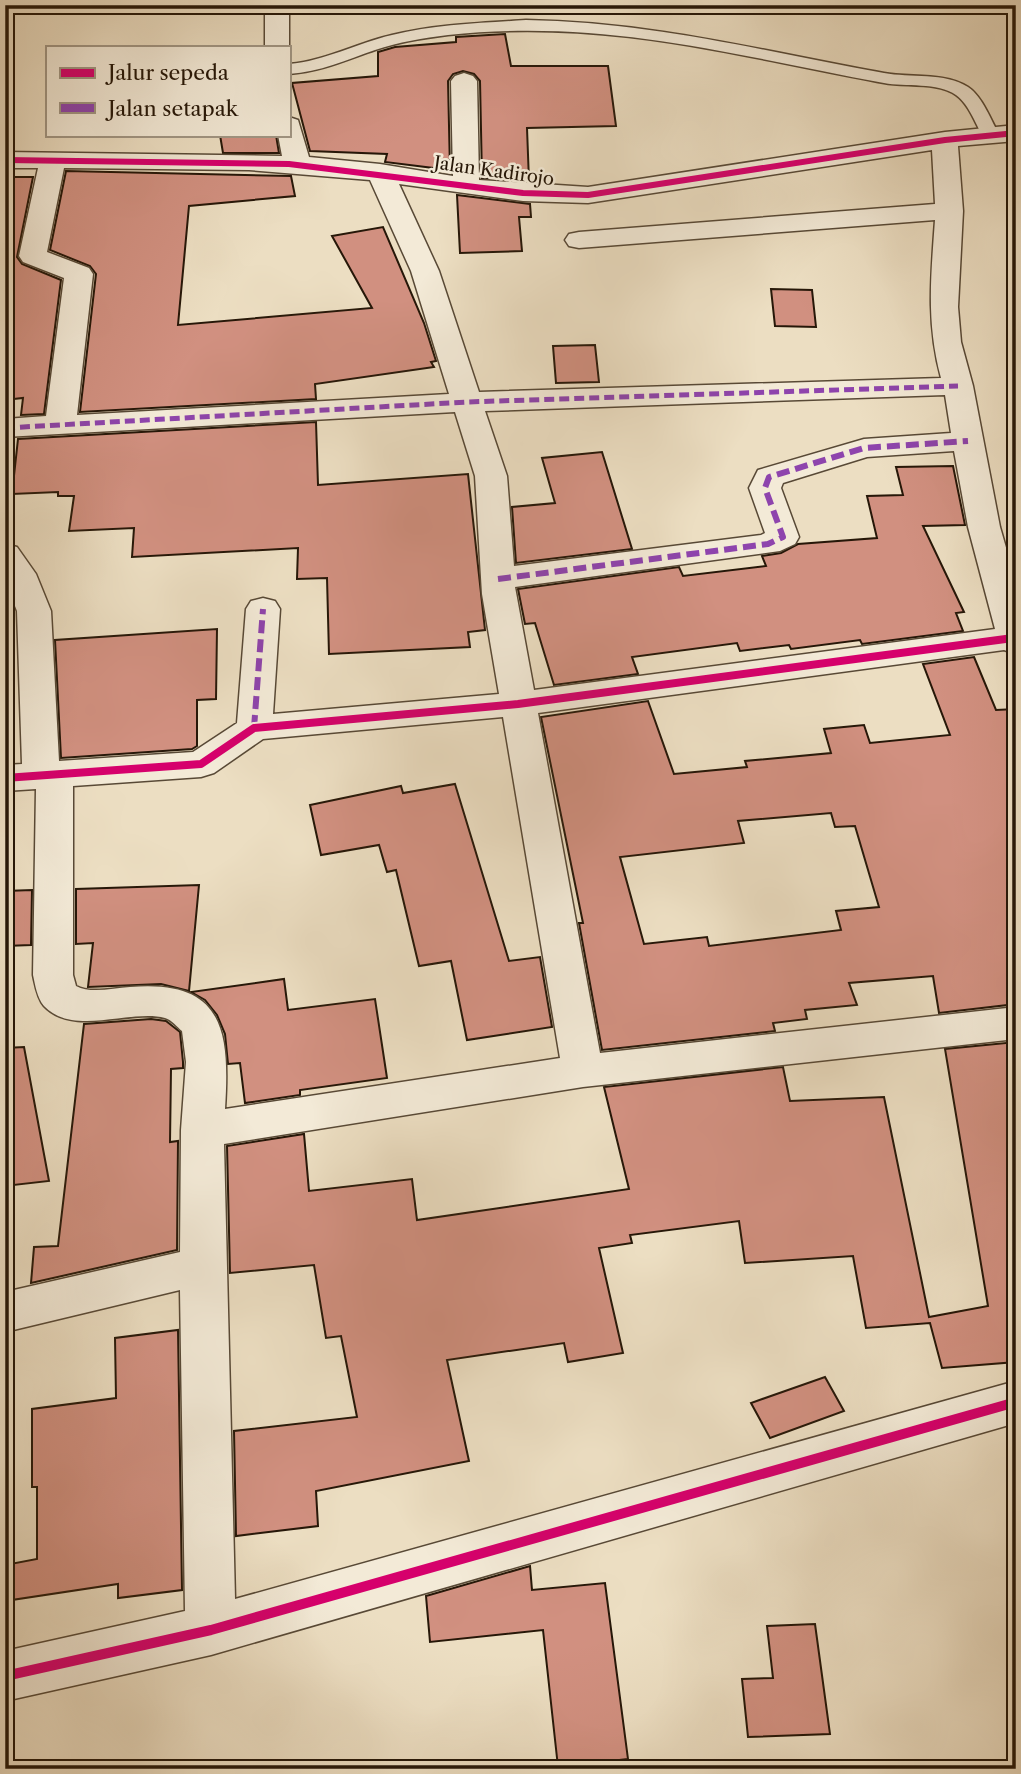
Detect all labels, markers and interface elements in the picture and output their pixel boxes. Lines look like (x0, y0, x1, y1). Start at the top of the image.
legend (46, 46, 290, 136)
text: Jalur sepeda (105, 60, 230, 85)
text: Jalan setapak (105, 96, 239, 121)
street label: Jalan Kadirojo (430, 151, 555, 190)

